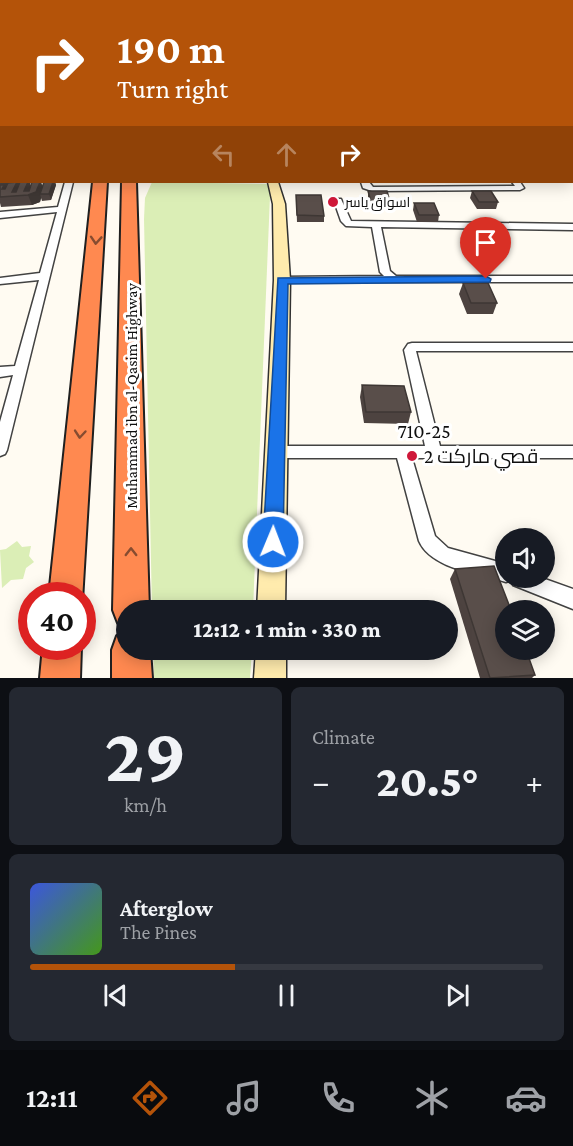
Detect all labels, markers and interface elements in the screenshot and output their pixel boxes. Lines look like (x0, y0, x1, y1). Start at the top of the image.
icon: right (18, 24, 96, 102)
text: 190 m (117, 25, 225, 72)
text: Turn right (117, 74, 228, 104)
icon: left (207, 138, 240, 171)
icon: ahead (270, 138, 303, 171)
icon: right (333, 138, 366, 171)
place label: اسواق ياسر (344, 194, 410, 211)
marker: اسواق ياسر (326, 195, 340, 209)
pin (460, 217, 511, 279)
icon: arrive (469, 226, 502, 259)
one-way arrow (90, 235, 103, 244)
street label: Muhammad ibn al-Qasim Highway (123, 283, 141, 509)
street label: 710-25 (397, 420, 451, 442)
one-way arrow (74, 430, 87, 439)
place label: قصي ماركت 2 (424, 445, 538, 471)
marker: قصي ماركت 2 (405, 449, 419, 463)
position arrow (241, 510, 305, 574)
map controls (495, 528, 555, 660)
button: sound (495, 528, 555, 588)
one-way arrow (125, 548, 137, 557)
speed limit sign: 40 (18, 582, 96, 660)
button: layers (495, 600, 555, 660)
text: 12:12 · 1 min · 330 m (193, 617, 381, 642)
text: 29 (105, 711, 187, 798)
text: Climate (312, 726, 375, 748)
text: 20.5° (376, 756, 479, 806)
text: − (312, 763, 329, 800)
text: + (526, 763, 543, 800)
text: km/h (124, 794, 167, 816)
text: Afterglow (120, 896, 213, 921)
text: The Pines (120, 921, 197, 943)
icon: previous (99, 979, 132, 1012)
icon: pause (270, 979, 303, 1012)
icon: next (441, 979, 474, 1012)
icon: directions (129, 1077, 171, 1119)
icon: music (223, 1077, 265, 1119)
icon: phone (317, 1077, 359, 1119)
icon: climate (411, 1077, 453, 1119)
icon: car (505, 1077, 547, 1119)
text: 12:11 (26, 1083, 78, 1113)

